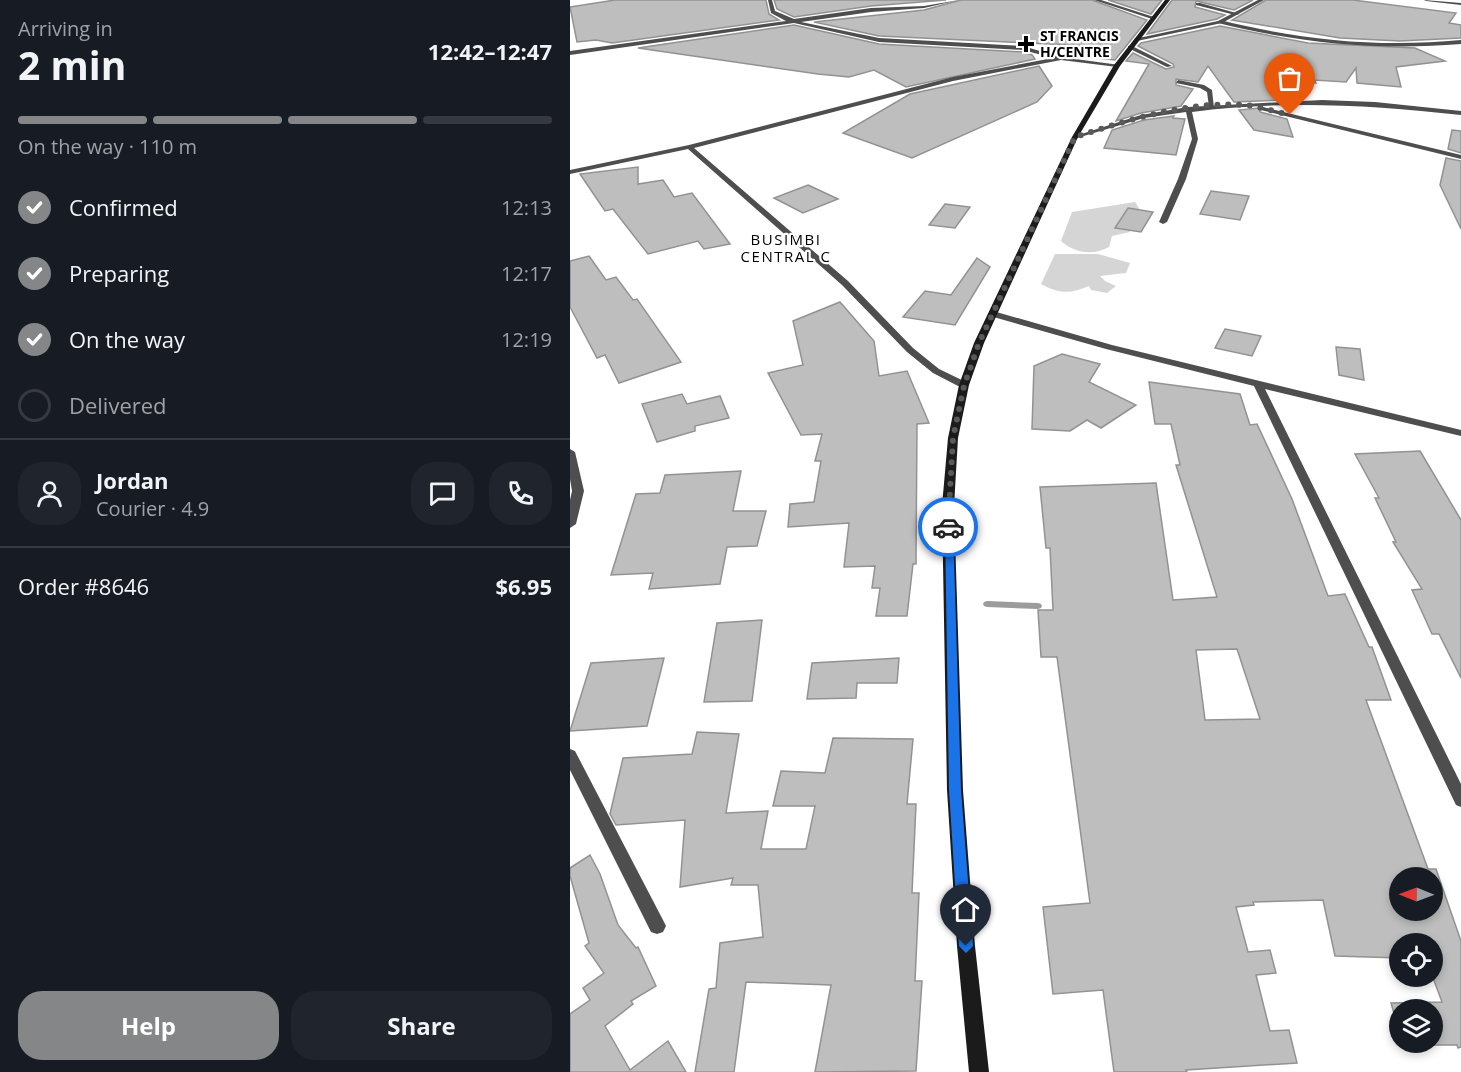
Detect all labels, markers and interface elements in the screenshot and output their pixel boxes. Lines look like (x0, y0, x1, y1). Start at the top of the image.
text: Arriving in (18, 15, 113, 42)
place label: ST FRANCIS H/CENTRE (1040, 26, 1119, 61)
marker: ST FRANCIS H/CENTRE (1017, 35, 1035, 53)
text: 12:42–12:47 (428, 36, 552, 66)
text: 2 min (18, 38, 126, 91)
pin (1264, 53, 1315, 115)
icon: bag (1273, 62, 1306, 95)
text: On the way · 110 m (18, 133, 197, 160)
icon: check (18, 191, 51, 224)
text: Confirmed (69, 192, 178, 222)
text: 12:13 (501, 194, 552, 221)
district label: BUSIMBI CENTRAL C (741, 229, 831, 266)
icon: check (18, 257, 51, 290)
text: Preparing (69, 258, 169, 288)
text: 12:17 (501, 260, 552, 287)
icon: check (18, 323, 51, 356)
text: On the way (69, 324, 185, 354)
text: 12:19 (501, 326, 552, 353)
text: Delivered (69, 390, 167, 420)
button: person (18, 462, 81, 525)
button: chat (411, 462, 474, 525)
button: phone (489, 462, 552, 525)
text: Jordan (96, 465, 169, 495)
text: Courier · 4.9 (96, 495, 209, 522)
courier (918, 497, 978, 557)
icon: car (932, 511, 965, 544)
text: Order #8646 (18, 571, 149, 601)
text: $6.95 (495, 571, 552, 601)
north arrow (1389, 867, 1443, 921)
map controls (1389, 867, 1443, 1053)
pin (940, 884, 991, 946)
icon: home (949, 893, 982, 926)
button: locate (1389, 933, 1443, 987)
button: Help (18, 991, 279, 1060)
button: Share (291, 991, 552, 1060)
button: layers (1389, 999, 1443, 1053)

